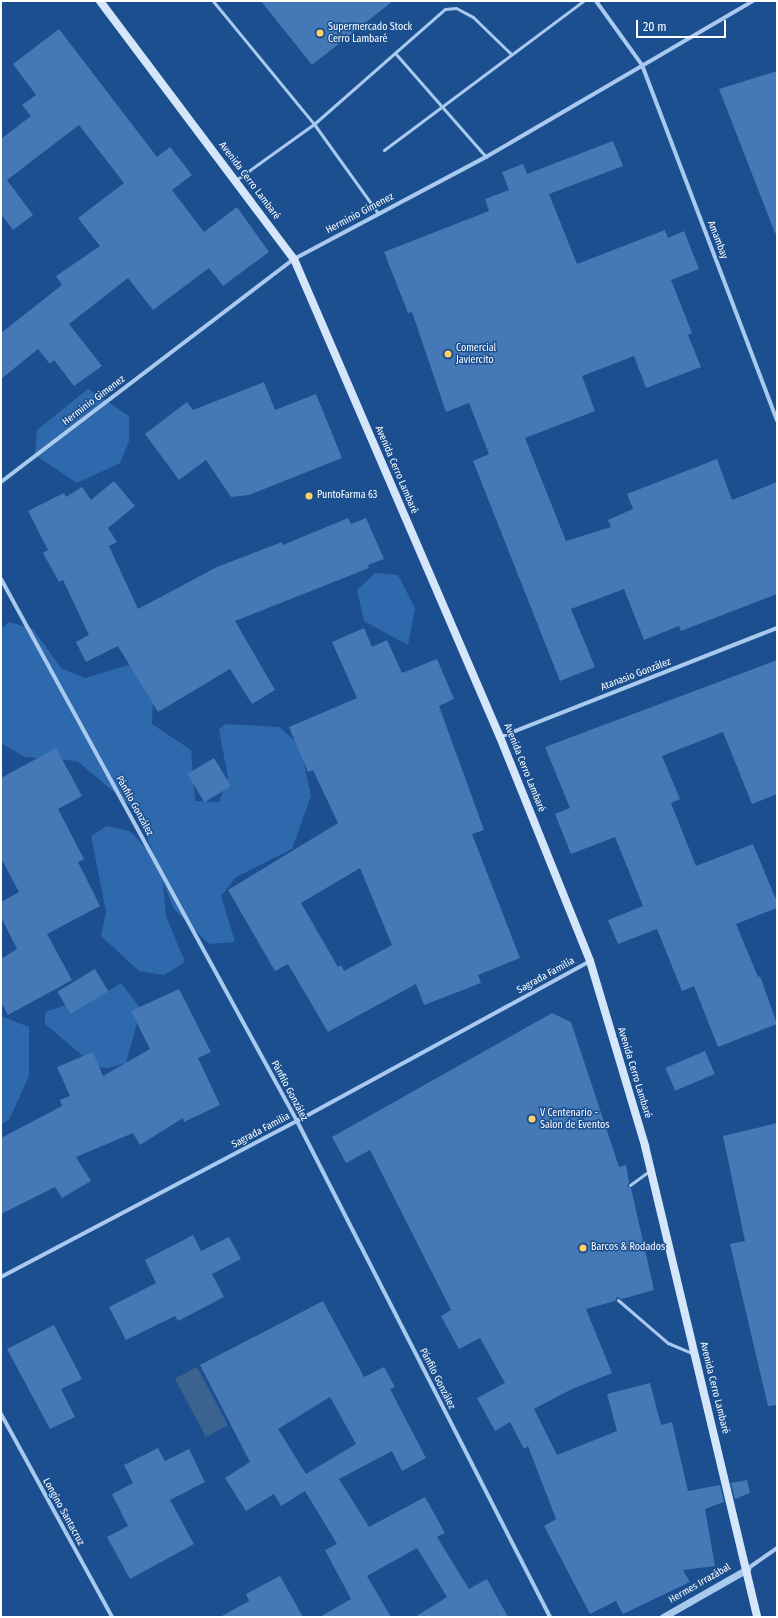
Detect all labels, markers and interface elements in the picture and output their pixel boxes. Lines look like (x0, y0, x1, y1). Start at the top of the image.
scale bar (638, 12, 728, 38)
text: 20 m (643, 20, 667, 34)
place label: Supermercado Stock Cerro Lambaré (328, 21, 412, 44)
marker: Supermercado Stock Cerro Lambaré (315, 28, 325, 38)
street label: Avenida Cerro Lambaré (216, 140, 282, 222)
street label: Herminio Gimenez (324, 191, 396, 237)
street label: Amambay (704, 219, 730, 261)
place label: Comercial Javiercito (456, 342, 496, 366)
marker: Comercial Javiercito (443, 349, 453, 359)
street label: Herminio Gimenez (60, 374, 128, 428)
street label: Avenida Cerro Lambaré (372, 424, 420, 516)
place label: PuntoFarma 63 (317, 490, 377, 502)
marker: PuntoFarma 63 (304, 491, 314, 501)
street label: Atanasio González (599, 656, 673, 694)
street label: Avenida Cerro Lambaré (501, 722, 547, 814)
street label: Pánfilo González (113, 774, 155, 838)
street label: Sagrada Familia (515, 955, 577, 997)
street label: Avenida Cerro Lambaré (614, 1026, 654, 1120)
street label: Pánfilo González (268, 1059, 310, 1123)
place label: V Centenario - Salon de Eventos (540, 1107, 610, 1130)
street label: Sagrada Familia (230, 1111, 292, 1151)
marker: V Centenario - Salon de Eventos (527, 1114, 537, 1124)
place label: Barcos & Rodados (591, 1242, 665, 1254)
marker: Barcos & Rodados (578, 1243, 588, 1253)
street label: Avenida Cerro Lambaré (697, 1341, 731, 1435)
street label: Pánfilo González (417, 1347, 457, 1411)
street label: Longino Santacruz (40, 1476, 86, 1548)
street label: Hermes Irrazábal (667, 1561, 733, 1607)

